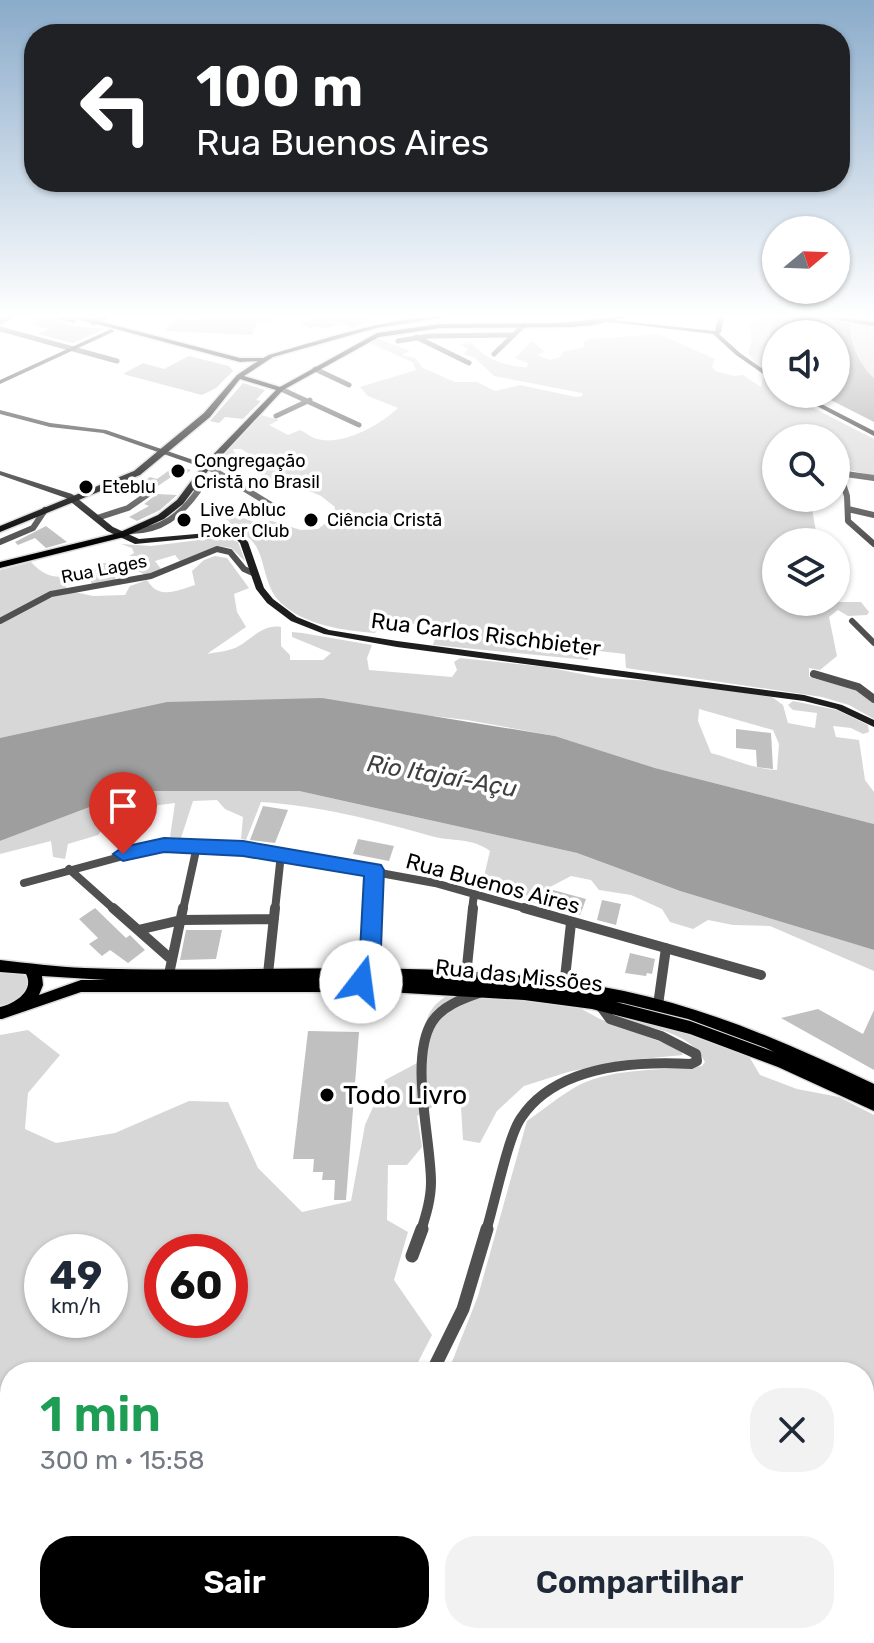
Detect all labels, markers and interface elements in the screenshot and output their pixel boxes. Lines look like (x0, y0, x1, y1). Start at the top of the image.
text: 100 m (196, 54, 363, 120)
icon: left (64, 56, 168, 160)
text: Rua Buenos Aires (196, 121, 489, 164)
north arrow (762, 216, 850, 304)
map controls (762, 216, 850, 616)
button: sound (762, 320, 850, 408)
button: search (762, 424, 850, 512)
place label: Congregação Cristã no Brasil (194, 450, 320, 493)
marker: Congregação Cristã no Brasil (169, 462, 187, 480)
place label: Eteblu (102, 476, 156, 498)
marker: Eteblu (77, 478, 95, 496)
place label: Live Abluc Poker Club (200, 499, 289, 542)
place label: Ciência Cristã (327, 509, 442, 531)
marker: Live Abluc Poker Club (175, 511, 193, 529)
marker: Ciência Cristã (302, 511, 320, 529)
button: layers (762, 528, 850, 616)
street label: Rua Lages (59, 550, 149, 588)
street label: Rua Carlos Rischbieter (369, 607, 603, 662)
water label: Rio Itajaí-Açu (365, 749, 519, 803)
pin (89, 772, 157, 854)
icon: arrive (101, 784, 145, 828)
street label: Rua Buenos Aires (403, 847, 583, 920)
position arrow (319, 940, 403, 1024)
street label: Rua das Missões (434, 953, 604, 998)
place label: Todo Livro (343, 1080, 467, 1111)
marker: Todo Livro (318, 1086, 336, 1104)
speed limit sign: 60 (144, 1234, 248, 1338)
text: 49 (50, 1252, 102, 1299)
text: km/h (51, 1294, 101, 1318)
text: 1 min (40, 1386, 161, 1443)
button: close (750, 1388, 834, 1472)
text: 300 m · 15:58 (40, 1445, 205, 1476)
button: Sair (40, 1536, 429, 1628)
button: Compartilhar (445, 1536, 834, 1628)

